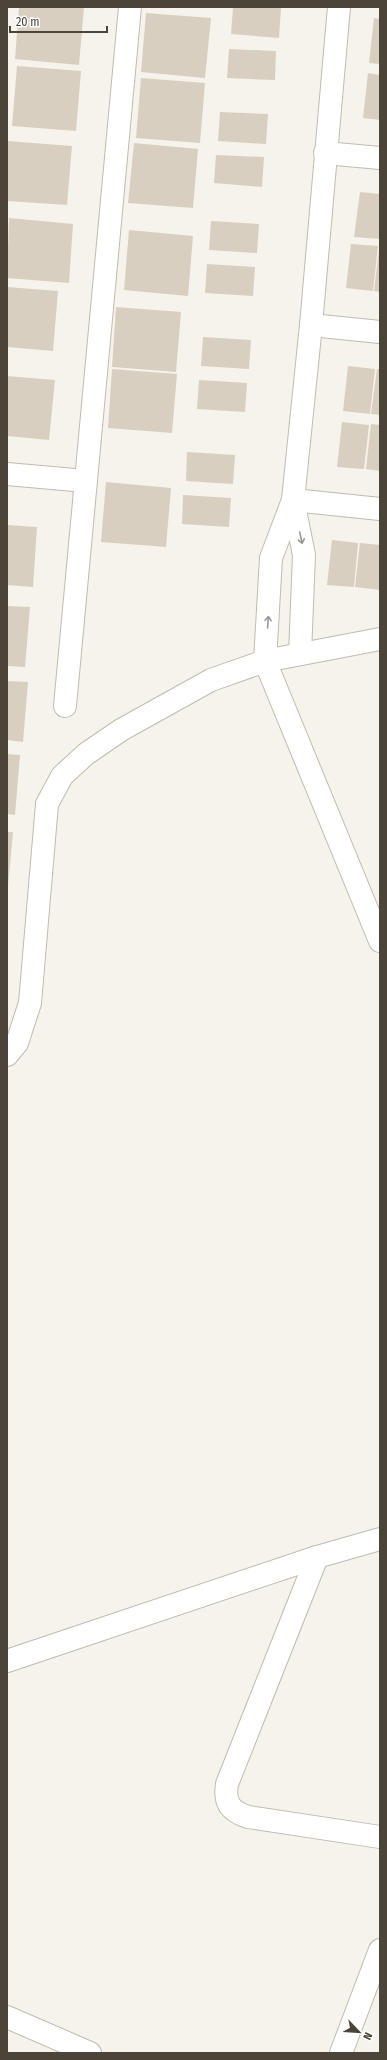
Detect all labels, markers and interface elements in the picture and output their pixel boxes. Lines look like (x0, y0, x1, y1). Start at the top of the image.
scale bar (10, 8, 107, 34)
text: 20 m (16, 15, 40, 29)
one-way arrow (297, 532, 305, 545)
one-way arrow (264, 616, 271, 629)
north arrow (339, 2012, 379, 2052)
text: N (360, 2030, 375, 2042)

